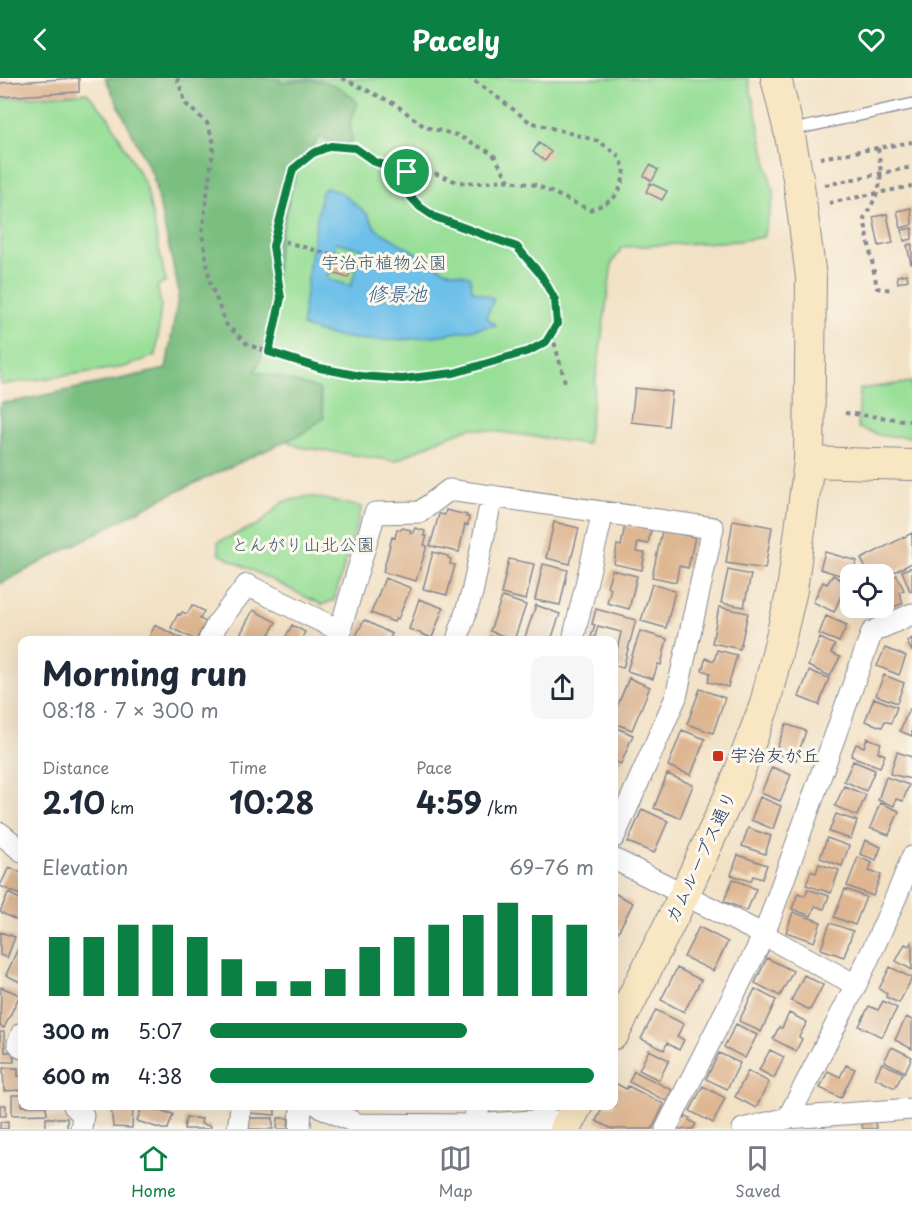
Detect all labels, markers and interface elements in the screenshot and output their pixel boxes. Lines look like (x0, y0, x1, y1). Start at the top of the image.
text: Pacely (412, 19, 500, 60)
icon: back (24, 23, 57, 56)
icon: heart (855, 23, 888, 56)
pin (381, 146, 432, 197)
icon: arrive (390, 155, 423, 188)
park label: 宇治市植物公園 (321, 248, 447, 275)
water label: 修景池 (367, 278, 428, 308)
park label: とんがり山北公園 (231, 530, 375, 557)
map controls (840, 564, 894, 618)
button: locate (840, 564, 894, 618)
text: Morning run (42, 647, 247, 697)
button: share (531, 656, 594, 719)
text: 08:18 · 7 × 300 m (42, 695, 219, 725)
place label: 宇治友が丘 (730, 741, 820, 768)
marker: 宇治友が丘 (711, 749, 725, 763)
text: Distance (42, 755, 109, 779)
text: Time (229, 755, 267, 779)
text: Pace (416, 755, 452, 779)
text: 2.10 (42, 779, 105, 824)
text: 10:28 (229, 779, 314, 824)
text: 4:59 (416, 779, 482, 824)
street label: カムループス通り (657, 786, 742, 927)
text: km (105, 795, 134, 819)
text: /km (482, 795, 518, 819)
text: Elevation (42, 852, 128, 882)
text: 69–76 m (509, 852, 594, 882)
text: 300 m (42, 1016, 110, 1046)
text: 5:07 (138, 1016, 182, 1046)
text: 600 m (42, 1061, 110, 1091)
text: 4:38 (138, 1061, 183, 1091)
tab: Home (131, 1142, 176, 1202)
tab: Map (438, 1142, 473, 1202)
tab: Saved (735, 1142, 781, 1202)

